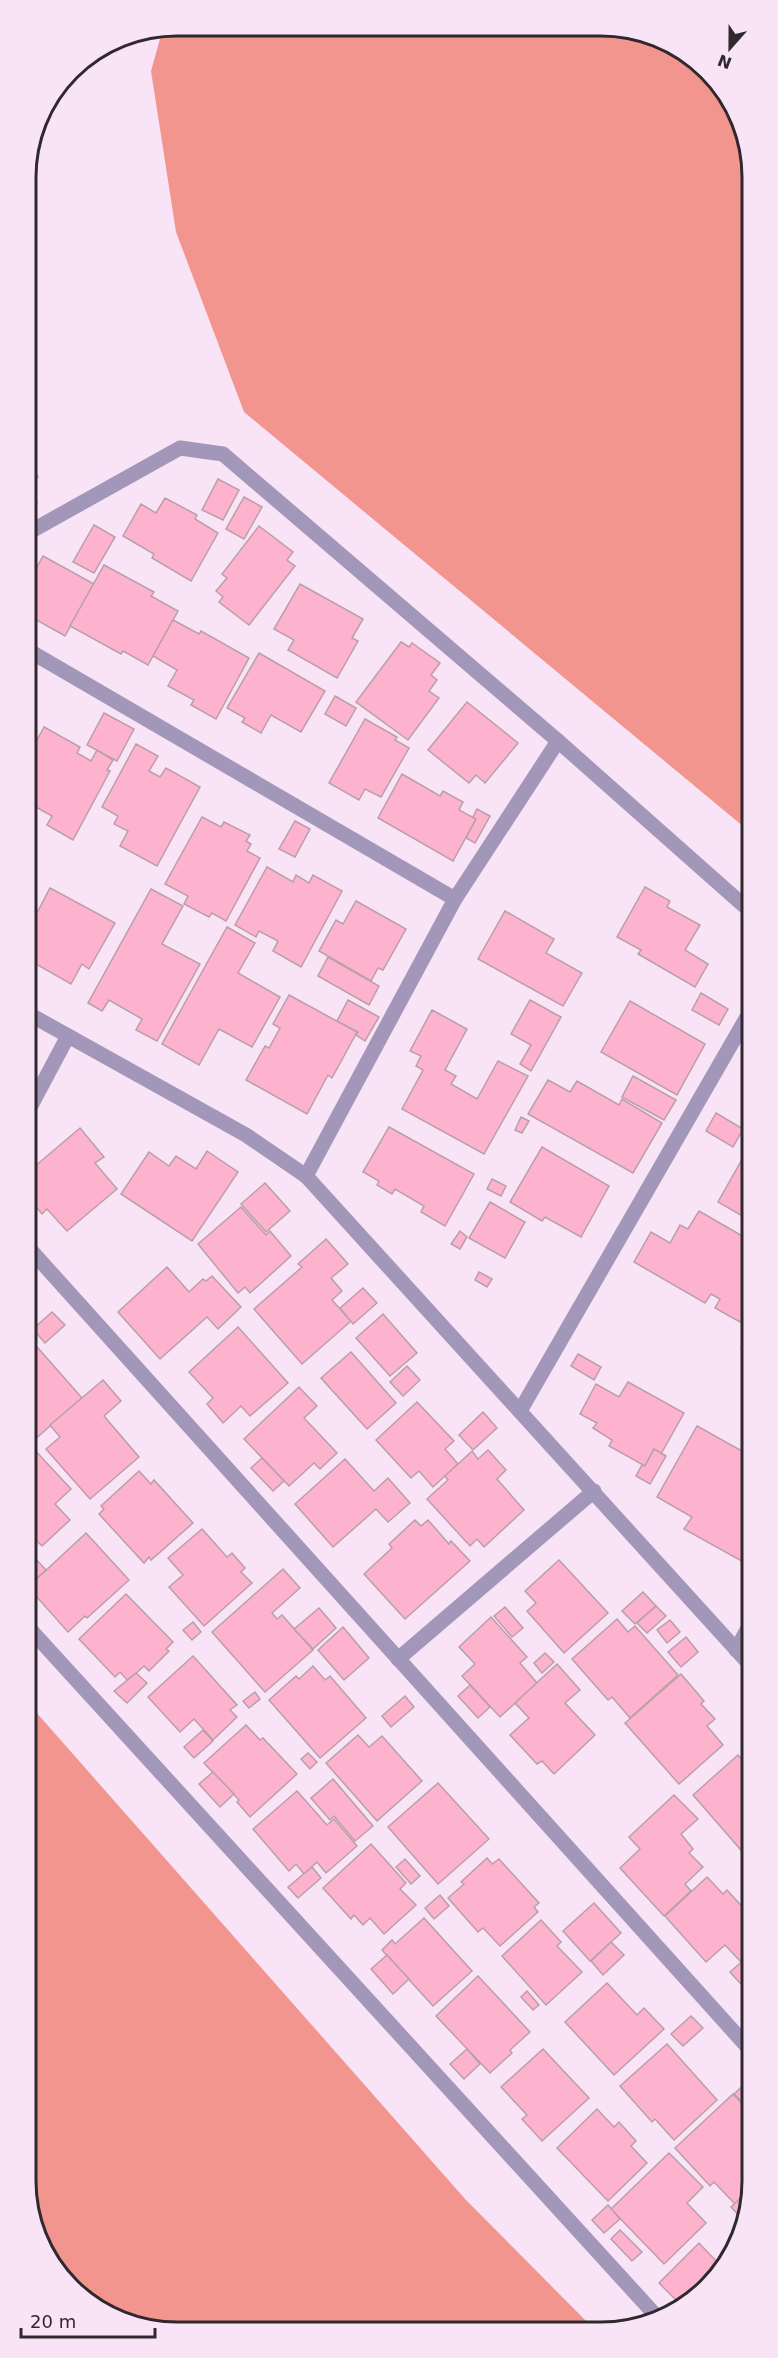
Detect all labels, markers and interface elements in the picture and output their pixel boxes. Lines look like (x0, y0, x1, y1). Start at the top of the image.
north arrow (700, 18, 760, 78)
text: N (715, 50, 734, 73)
scale bar (21, 2301, 154, 2339)
text: 20 m (30, 2311, 76, 2332)

